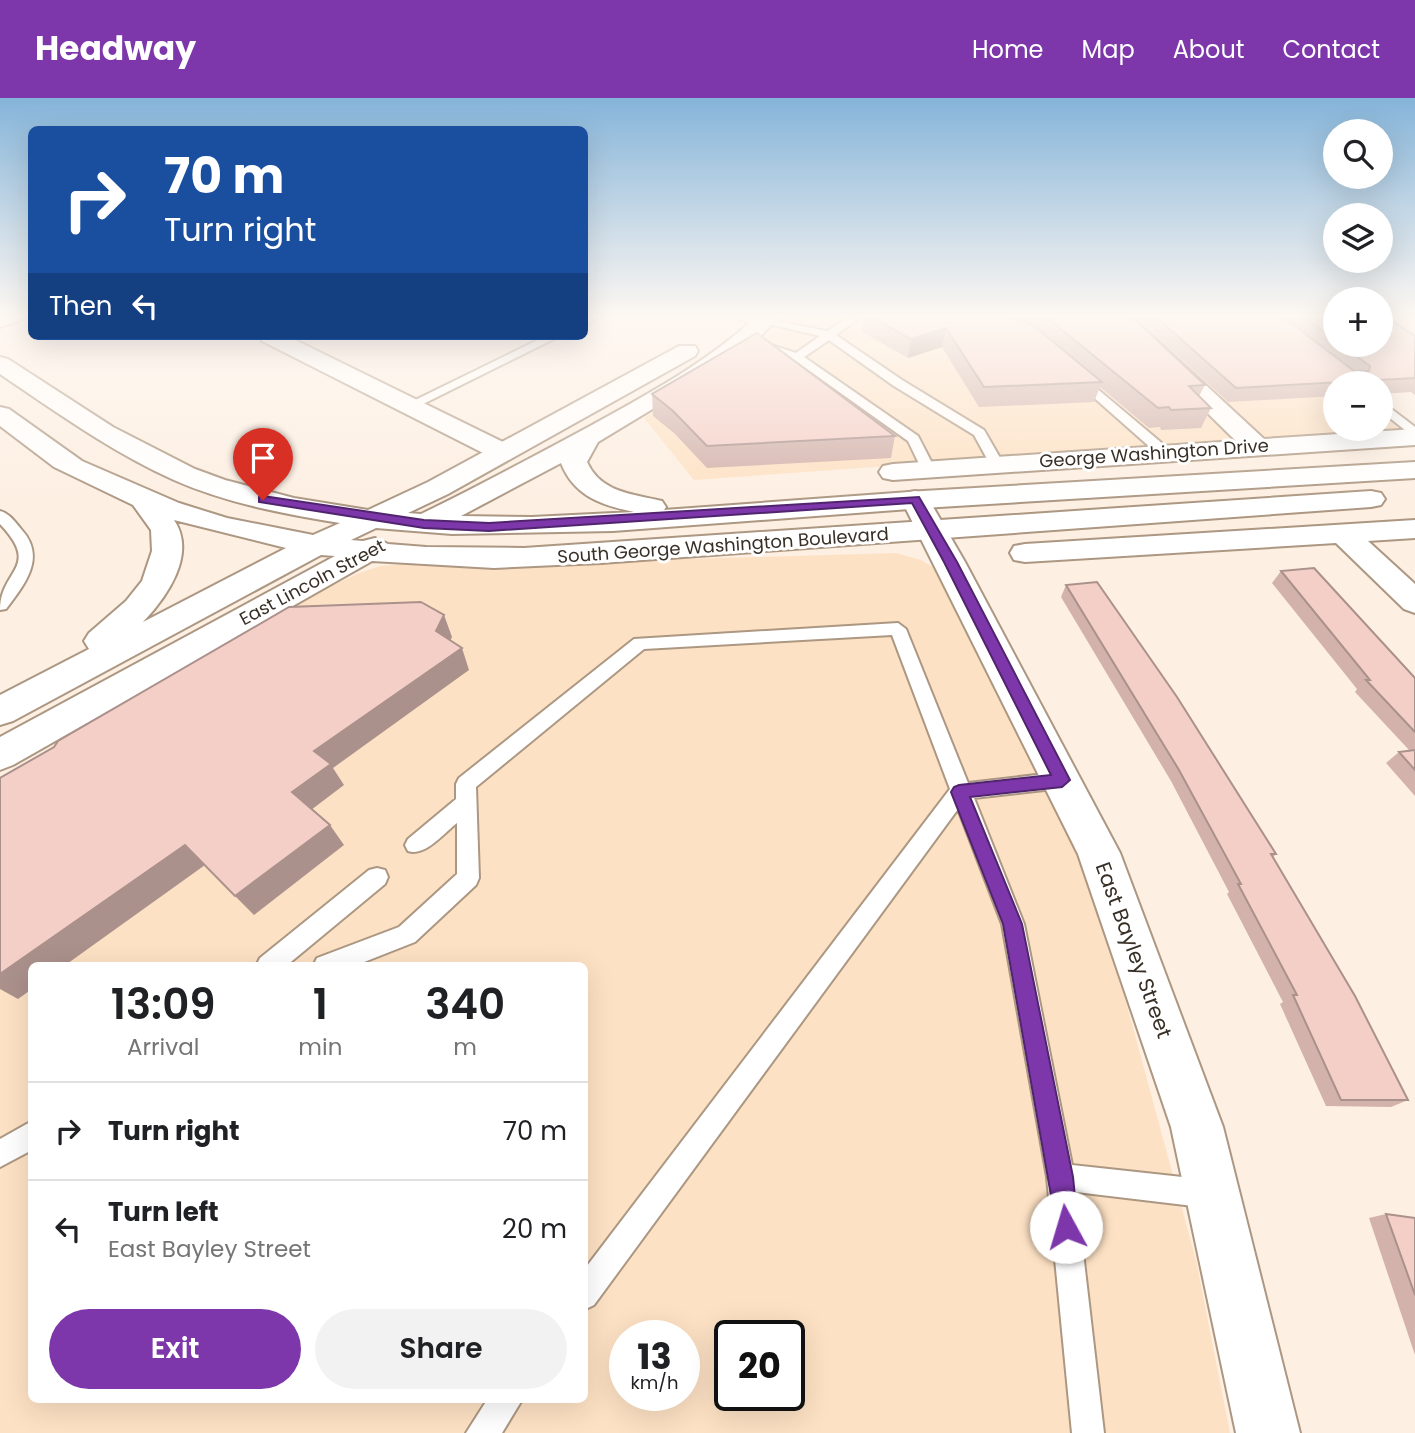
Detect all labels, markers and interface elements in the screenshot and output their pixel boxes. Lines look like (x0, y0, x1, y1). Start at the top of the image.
text: Headway (35, 25, 196, 72)
text: Home (972, 33, 1044, 66)
text: Map (1082, 33, 1135, 66)
text: About (1173, 33, 1244, 66)
text: Contact (1282, 33, 1380, 66)
map controls (1323, 119, 1393, 441)
button: search (1323, 119, 1393, 189)
text: 70 m (164, 142, 284, 210)
icon: right (49, 154, 140, 245)
button: layers (1323, 203, 1393, 273)
text: Turn right (164, 207, 316, 252)
icon: left (126, 287, 164, 325)
button: + (1323, 287, 1393, 357)
text: Then (49, 288, 112, 324)
button: − (1323, 371, 1393, 441)
pin (233, 428, 293, 500)
street label: George Washington Drive (1038, 433, 1270, 473)
icon: arrive (244, 439, 282, 477)
street label: South George Washington Boulevard (557, 521, 889, 569)
street label: East Lincoln Street (235, 533, 389, 631)
street label: East Bayley Street (1089, 858, 1179, 1042)
text: 13:09 (111, 975, 216, 1034)
text: 1 (313, 975, 328, 1034)
text: 340 (425, 975, 505, 1034)
text: Arrival (127, 1031, 199, 1063)
text: min (298, 1031, 342, 1063)
text: m (453, 1031, 477, 1063)
icon: right (49, 1112, 87, 1150)
text: Turn right (108, 1113, 240, 1149)
text: 70 m (503, 1113, 567, 1149)
position arrow (1029, 1190, 1103, 1264)
text: Turn left (108, 1194, 219, 1230)
icon: left (49, 1210, 87, 1248)
text: 20 m (502, 1211, 567, 1247)
text: East Bayley Street (108, 1233, 311, 1265)
button: Exit (49, 1309, 301, 1389)
button: Share (315, 1309, 567, 1389)
speed limit sign: 20 (714, 1320, 805, 1411)
text: 13 (637, 1332, 672, 1381)
text: km/h (631, 1370, 678, 1395)

